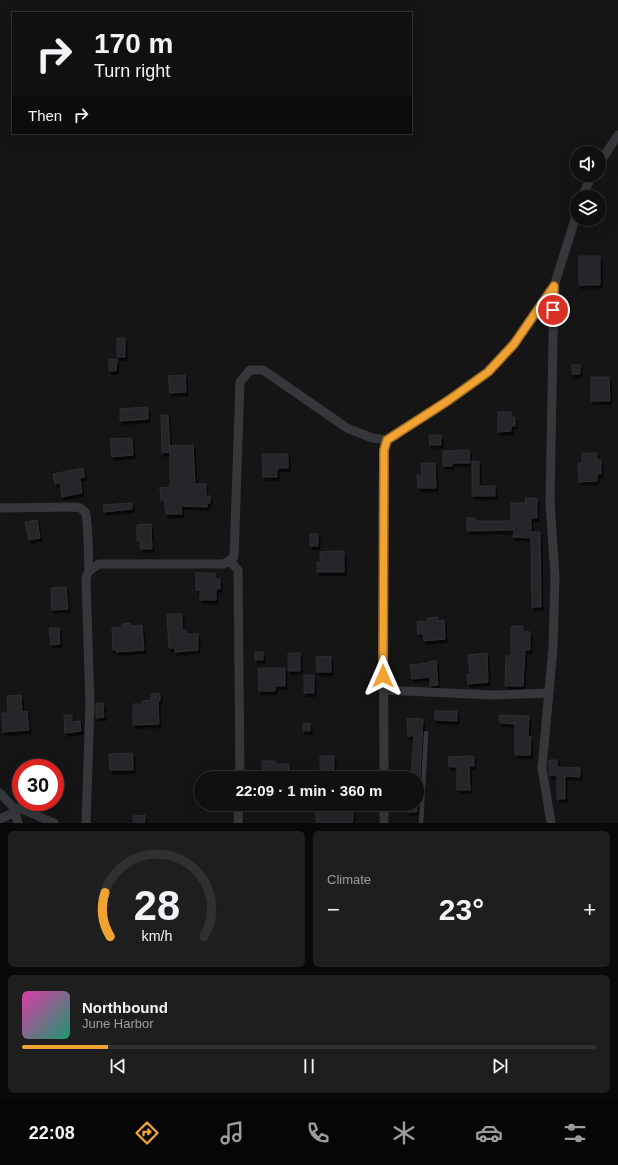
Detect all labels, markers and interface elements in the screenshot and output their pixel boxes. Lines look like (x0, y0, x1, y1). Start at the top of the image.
icon: right (28, 28, 80, 80)
text: 170 m (94, 28, 173, 59)
text: Turn right (94, 61, 170, 81)
icon: right (70, 104, 92, 126)
text: Then (28, 107, 62, 124)
map controls (570, 146, 606, 226)
button: sound (570, 146, 606, 182)
button: layers (570, 190, 606, 226)
pin (536, 293, 570, 327)
icon: arrive (542, 299, 564, 321)
position arrow (362, 655, 404, 697)
speed limit sign: 30 (12, 759, 64, 811)
text: 22:09 · 1 min · 360 m (236, 782, 382, 799)
text: Climate (327, 872, 371, 887)
text: 28 (133, 882, 180, 929)
text: 23° (439, 893, 484, 926)
text: − (327, 897, 340, 922)
text: + (583, 897, 596, 922)
text: km/h (141, 928, 172, 944)
text: Northbound (82, 999, 168, 1016)
text: June Harbor (82, 1016, 154, 1031)
icon: previous (107, 1055, 129, 1077)
icon: pause (298, 1055, 320, 1077)
icon: next (489, 1055, 511, 1077)
icon: directions (133, 1119, 161, 1147)
icon: music (218, 1119, 246, 1147)
icon: phone (304, 1119, 332, 1147)
icon: climate (390, 1119, 418, 1147)
icon: car (475, 1119, 503, 1147)
icon: filters (561, 1119, 589, 1147)
text: 22:08 (29, 1123, 75, 1143)

